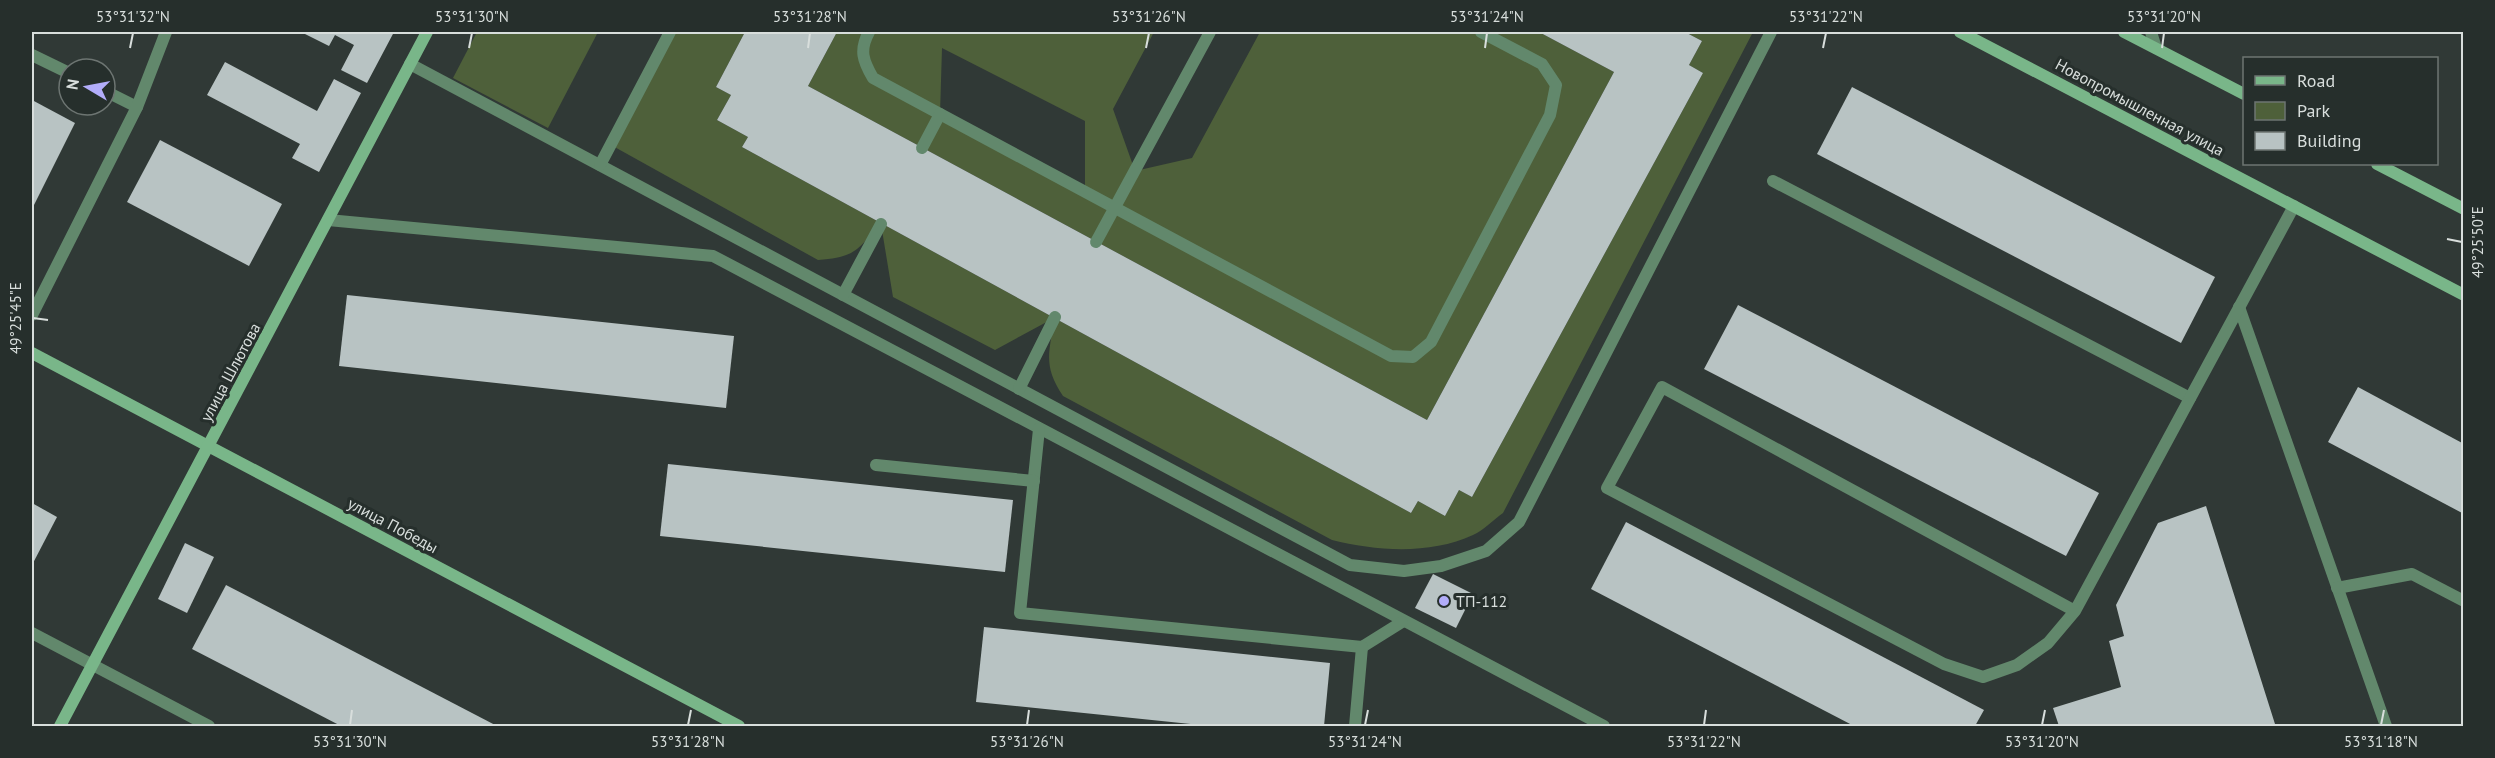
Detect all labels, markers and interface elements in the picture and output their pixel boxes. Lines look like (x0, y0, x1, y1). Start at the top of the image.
text: 53°31'32"N (96, 7, 170, 26)
text: 53°31'30"N (435, 7, 509, 26)
text: 53°31'28"N (773, 7, 847, 26)
text: 53°31'26"N (1112, 7, 1186, 26)
text: 53°31'24"N (1450, 7, 1524, 26)
text: 53°31'22"N (1789, 7, 1863, 26)
text: 53°31'20"N (2127, 7, 2201, 26)
street label: Новопромышленная улица (2052, 54, 2228, 160)
north arrow (57, 57, 117, 117)
legend (2243, 57, 2438, 165)
text: Road (2297, 69, 2335, 92)
text: N (61, 77, 83, 91)
text: Park (2297, 99, 2330, 122)
text: Building (2297, 129, 2361, 152)
text: 49°25'50"E (2468, 206, 2487, 278)
text: 49°25'45"E (6, 282, 25, 354)
street label: улица Шлютова (196, 319, 264, 425)
street label: улица Победы (344, 493, 442, 557)
place label: ТП-112 (1456, 591, 1507, 611)
marker: ТП-112 (1437, 594, 1451, 608)
text: 53°31'30"N (313, 732, 387, 751)
text: 53°31'28"N (651, 732, 725, 751)
text: 53°31'26"N (990, 732, 1064, 751)
text: 53°31'24"N (1328, 732, 1402, 751)
text: 53°31'22"N (1667, 732, 1741, 751)
text: 53°31'20"N (2005, 732, 2079, 751)
text: 53°31'18"N (2344, 732, 2418, 751)

